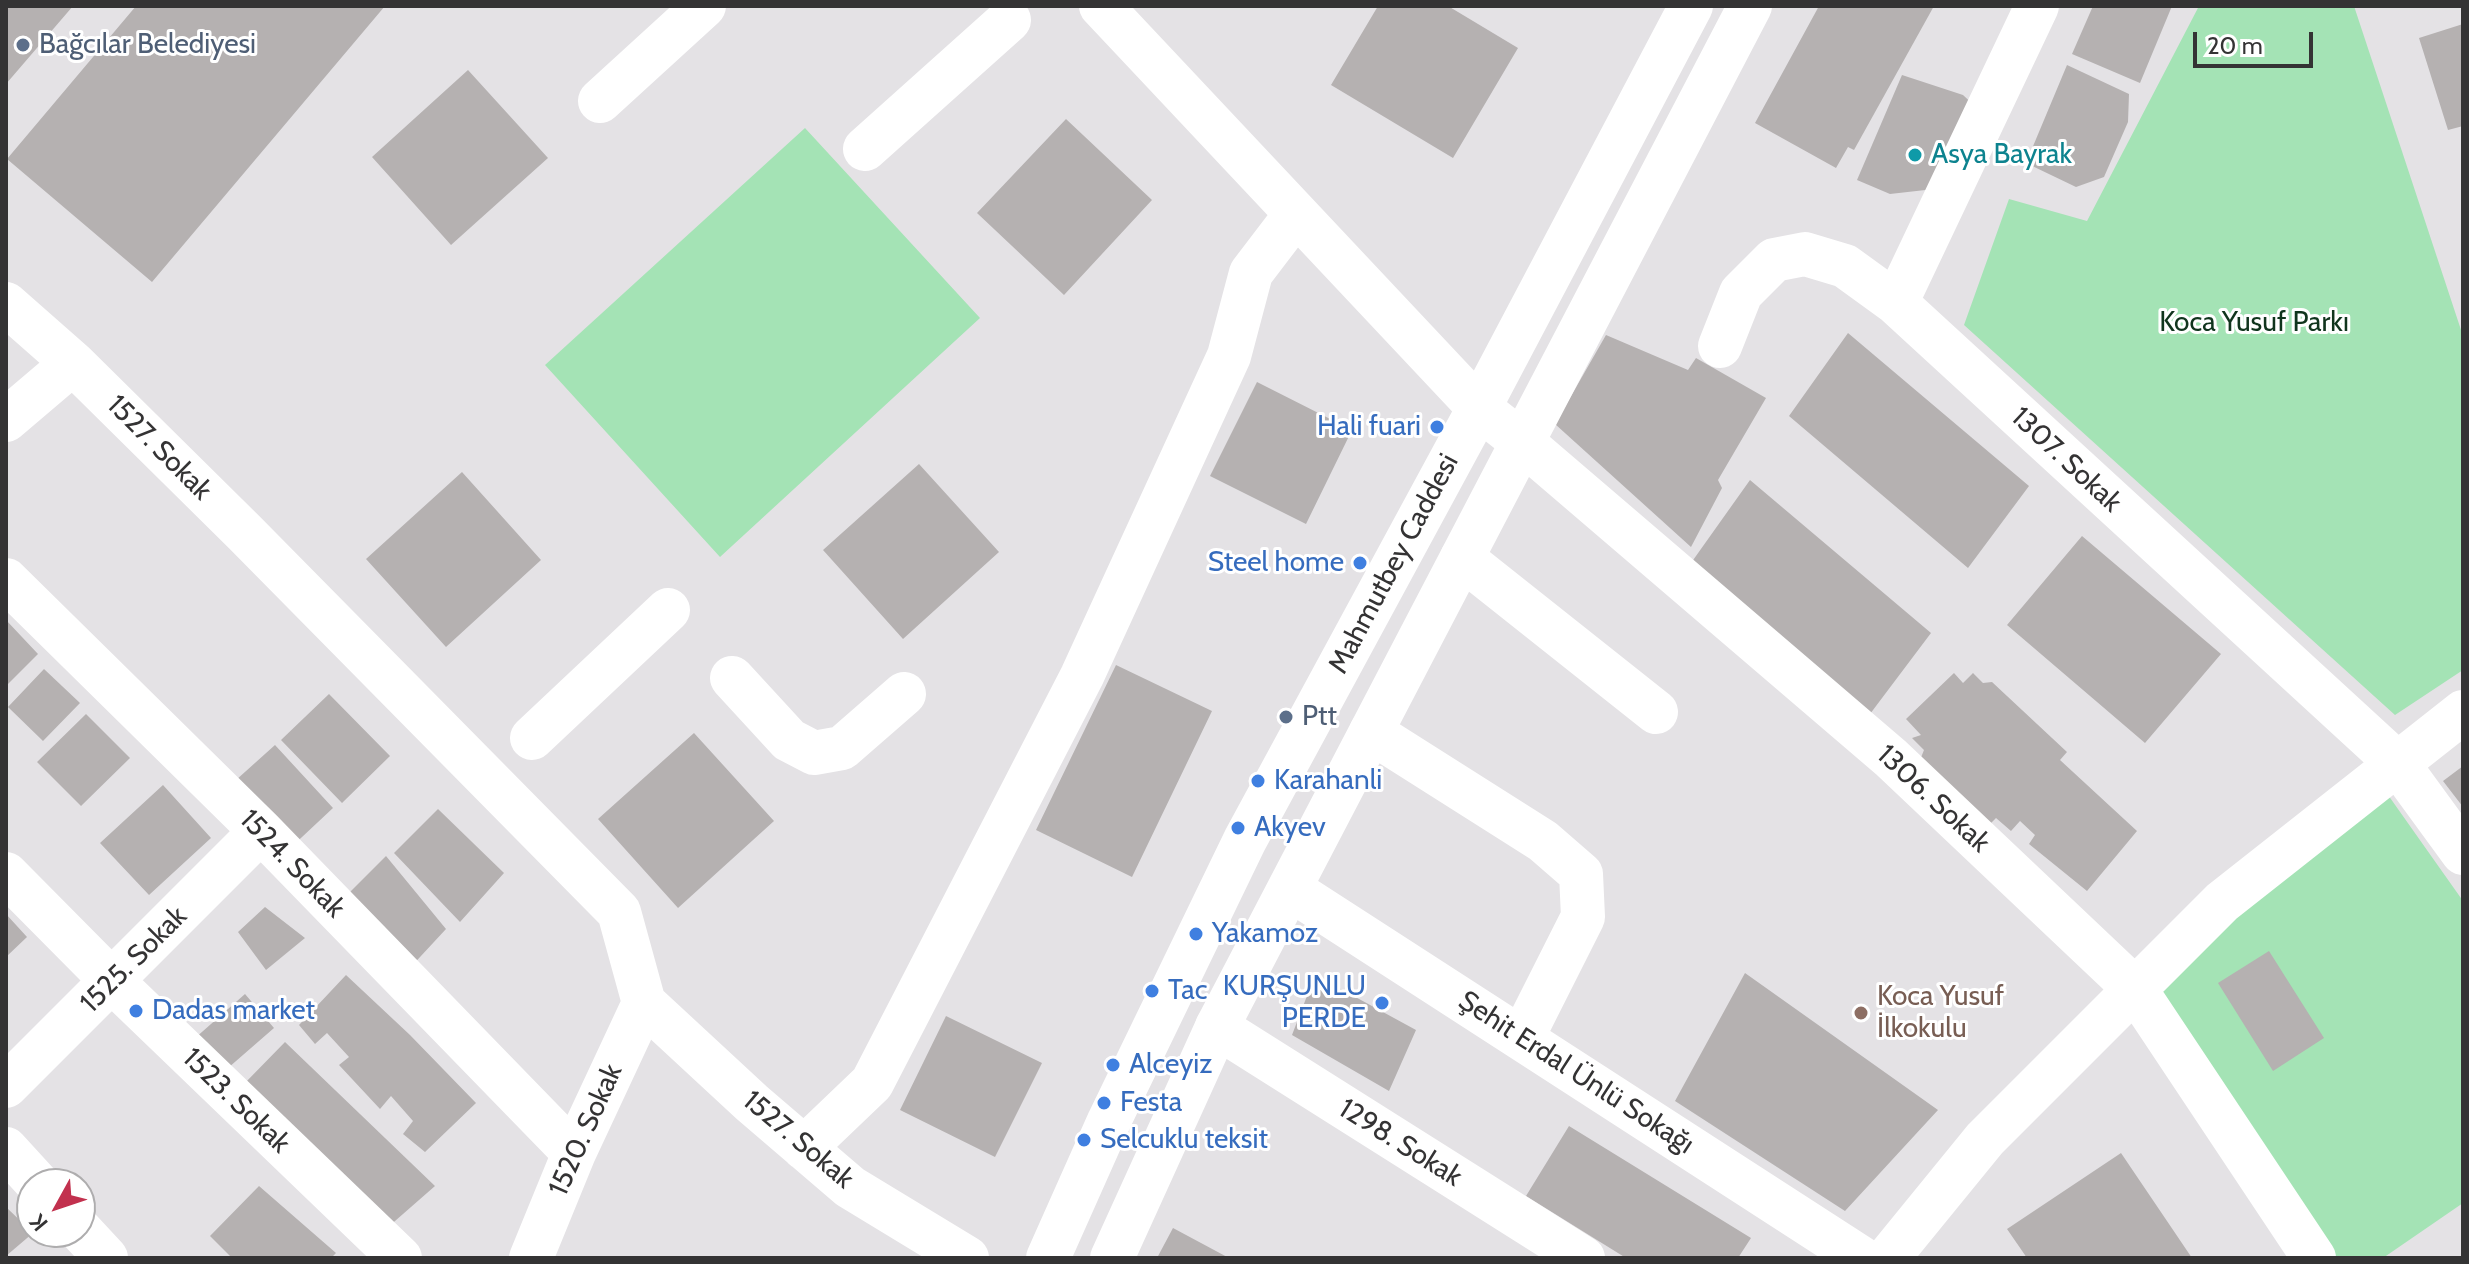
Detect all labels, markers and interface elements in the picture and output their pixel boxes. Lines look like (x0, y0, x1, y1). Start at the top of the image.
scale bar (2197, 16, 2317, 66)
place label: Bağcılar Belediyesi (39, 28, 256, 62)
text: 20 m (2207, 31, 2263, 60)
marker: Bağcılar Belediyesi (14, 36, 32, 54)
place label: Asya Bayrak (1931, 138, 2072, 172)
marker: Asya Bayrak (1906, 146, 1924, 164)
park label: Koca Yusuf Parkı (2159, 306, 2349, 340)
street label: 1527. Sokak (100, 389, 218, 507)
street label: 1307. Sokak (2004, 400, 2128, 520)
place label: Hali fuari (1317, 410, 1421, 444)
marker: Hali fuari (1428, 418, 1446, 436)
street label: Mahmutbey Caddesi (1322, 449, 1466, 679)
place label: Steel home (1208, 546, 1344, 580)
marker: Steel home (1351, 554, 1369, 572)
place label: Ptt (1302, 700, 1337, 734)
marker: Ptt (1277, 708, 1295, 726)
street label: 1306. Sokak (1870, 738, 1996, 860)
place label: Karahanli (1274, 764, 1382, 798)
marker: Karahanli (1249, 772, 1267, 790)
street label: 1524. Sokak (232, 803, 352, 925)
place label: Akyev (1254, 811, 1326, 845)
marker: Akyev (1229, 819, 1247, 837)
street label: 1525. Sokak (74, 900, 194, 1020)
place label: Yakamoz (1212, 917, 1318, 951)
marker: Yakamoz (1187, 925, 1205, 943)
place label: KURŞUNLU PERDE (1223, 970, 1366, 1036)
place label: Tac (1168, 974, 1207, 1008)
place label: Koca Yusuf İlkokulu (1877, 980, 2004, 1046)
marker: Tac (1143, 982, 1161, 1000)
street label: Şehit Erdal Ünlü Sokağı (1452, 984, 1700, 1162)
place label: Dadas market (152, 994, 315, 1028)
marker: KURŞUNLU PERDE (1373, 994, 1391, 1012)
marker: Dadas market (127, 1002, 145, 1020)
marker: Koca Yusuf İlkokulu (1852, 1004, 1870, 1022)
street label: 1523. Sokak (175, 1042, 297, 1160)
place label: Alceyiz (1129, 1048, 1212, 1082)
marker: Alceyiz (1104, 1056, 1122, 1074)
street label: 1520. Sokak (542, 1059, 630, 1201)
street label: 1527. Sokak (736, 1084, 860, 1196)
place label: Festa (1120, 1086, 1182, 1120)
street label: 1298. Sokak (1332, 1092, 1468, 1194)
marker: Festa (1095, 1094, 1113, 1112)
place label: Selcuklu teksit (1100, 1123, 1268, 1157)
marker: Selcuklu teksit (1075, 1131, 1093, 1149)
north arrow (16, 1168, 96, 1248)
text: K (24, 1209, 54, 1236)

